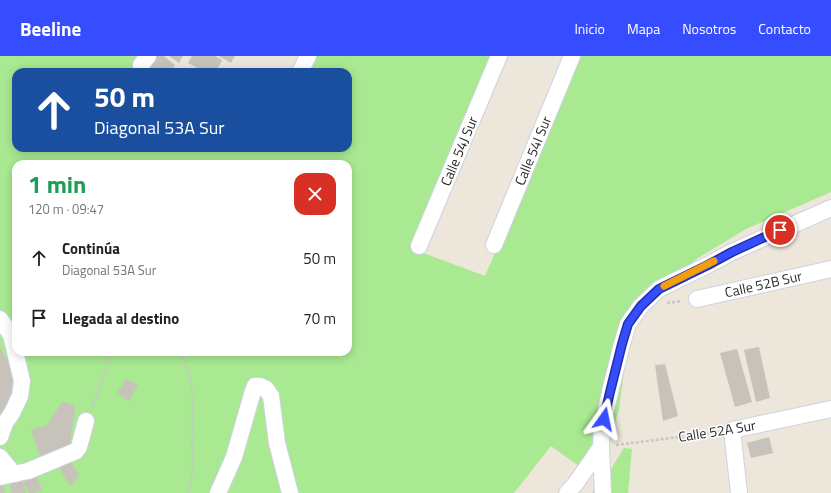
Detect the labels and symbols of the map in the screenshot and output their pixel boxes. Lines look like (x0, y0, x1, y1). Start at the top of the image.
street label: Calle 54I Sur (509, 112, 556, 188)
street label: Calle 54J Sur (434, 113, 483, 189)
pin (763, 213, 797, 247)
street label: Calle 52B Sur (723, 265, 804, 302)
position arrow (583, 398, 625, 440)
street label: Calle 52A Sur (677, 414, 757, 447)

